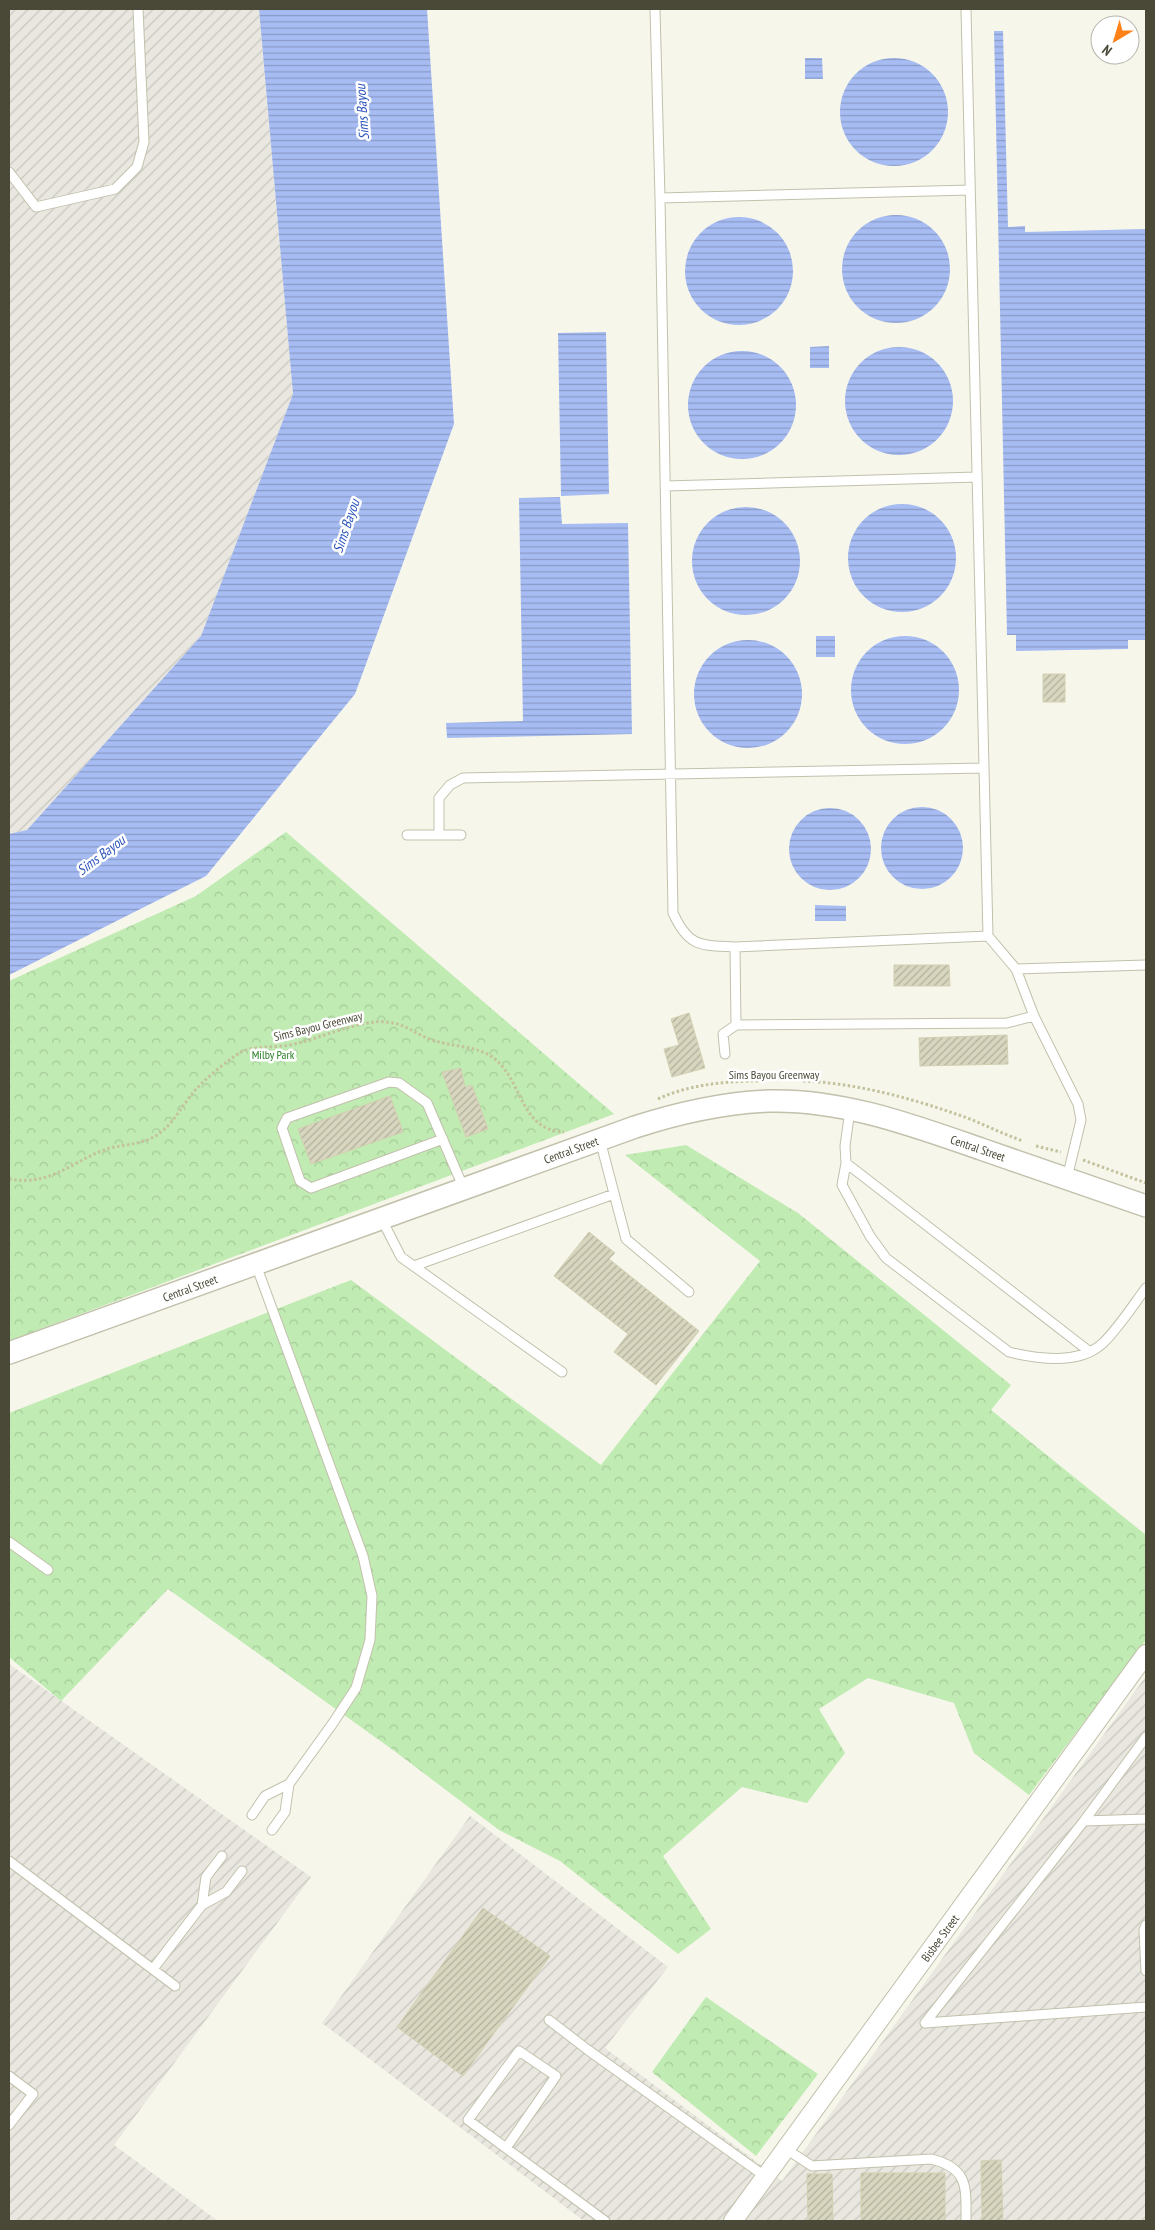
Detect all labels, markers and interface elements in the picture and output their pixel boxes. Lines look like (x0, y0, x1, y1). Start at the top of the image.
north arrow (1090, 15, 1140, 65)
text: N (1098, 41, 1116, 60)
water label: Sims Bayou (351, 83, 373, 140)
water label: Sims Bayou (328, 496, 364, 555)
water label: Sims Bayou (73, 831, 129, 879)
street label: Sims Bayou Greenway (272, 1008, 364, 1044)
park label: Milby Park (252, 1047, 295, 1062)
street label: Sims Bayou Greenway (729, 1067, 820, 1082)
street label: Central Street (949, 1132, 1008, 1165)
street label: Central Street (542, 1133, 601, 1167)
street label: Central Street (161, 1271, 220, 1305)
street label: Bisbee Street (918, 1911, 963, 1965)

